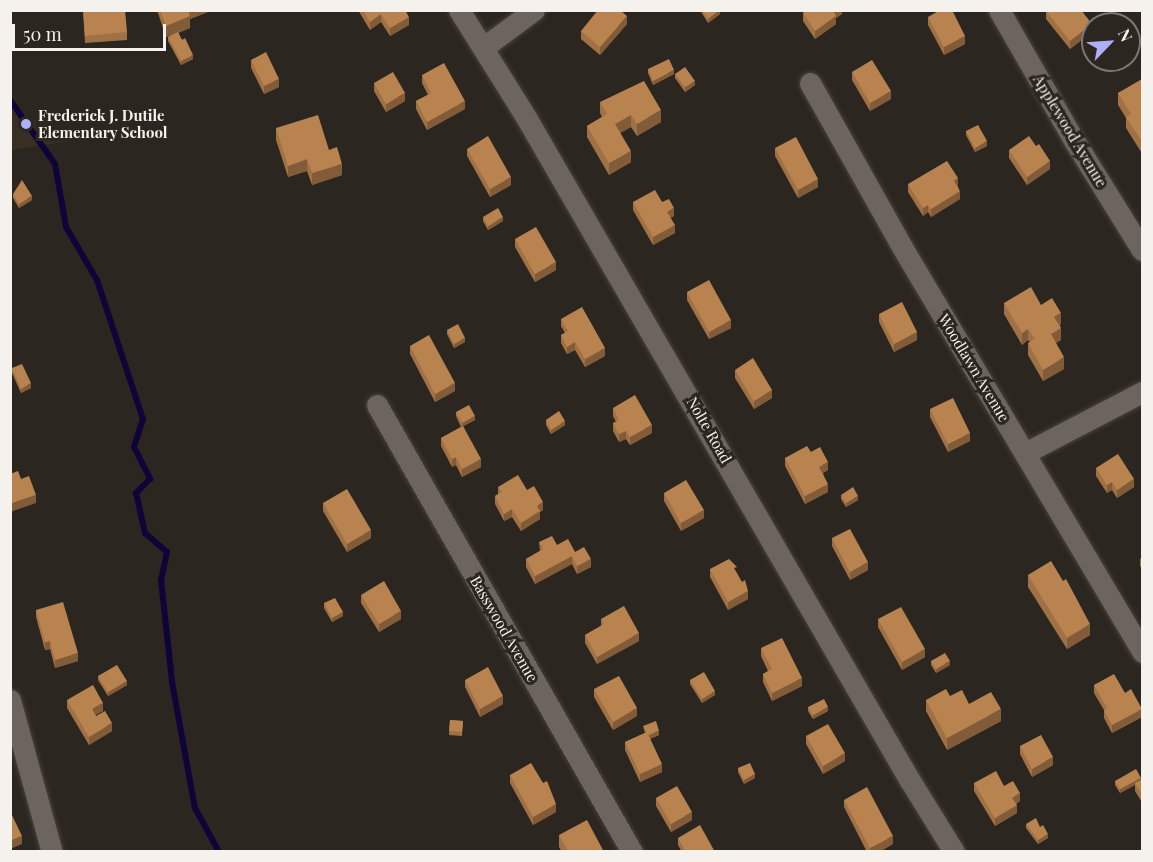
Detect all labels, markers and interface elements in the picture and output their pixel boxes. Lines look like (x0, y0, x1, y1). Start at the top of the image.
scale bar (15, 12, 170, 50)
north arrow (1081, 12, 1141, 72)
text: 50 m (23, 22, 62, 46)
text: N (1114, 25, 1138, 45)
street label: Applewood Avenue (1029, 71, 1111, 191)
place label: Frederick J. Dutile Elementary School (38, 106, 168, 141)
marker: Frederick J. Dutile Elementary School (19, 117, 33, 131)
street label: Woodlawn Avenue (935, 311, 1013, 425)
street label: Nolte Road (683, 394, 735, 466)
street label: Basswood Avenue (466, 573, 542, 685)

